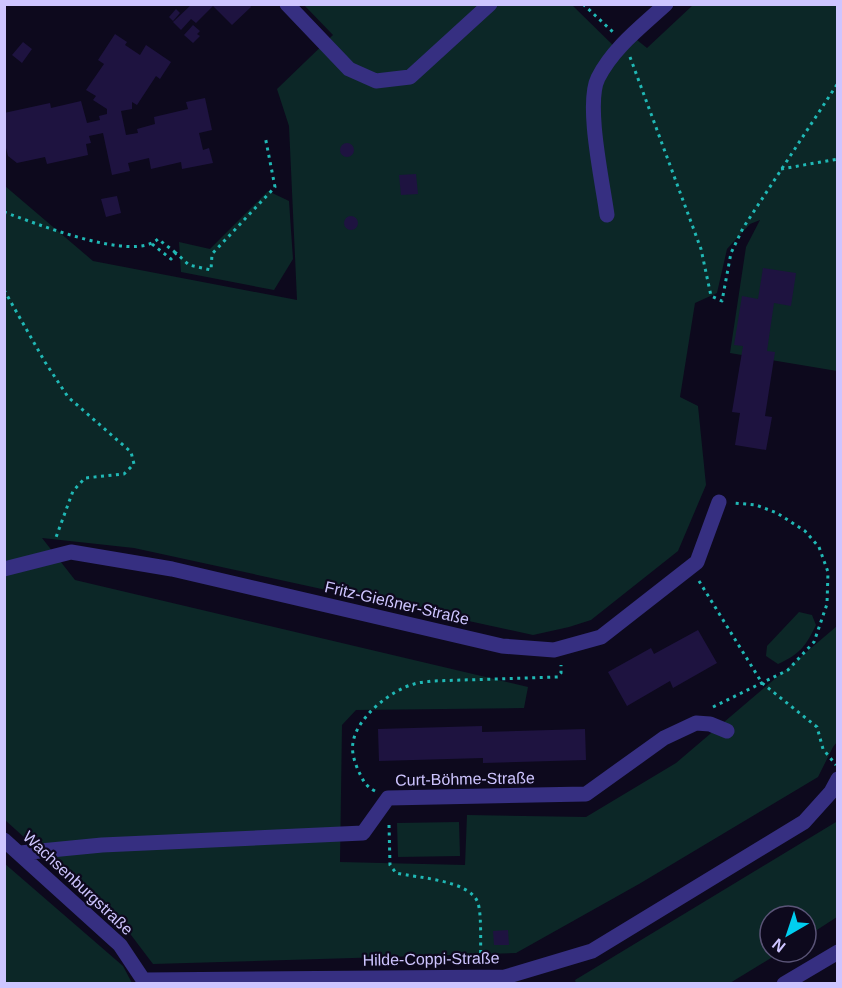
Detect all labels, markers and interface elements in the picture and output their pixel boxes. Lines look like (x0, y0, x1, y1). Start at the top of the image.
street label: Fritz-Gießner-Straße (323, 578, 471, 628)
street label: Curt-Böhme-Straße (395, 769, 535, 789)
street label: Wachsenburgstraße (20, 828, 136, 938)
north arrow (758, 904, 818, 964)
text: N (769, 935, 789, 956)
street label: Hilde-Coppi-Straße (362, 949, 500, 969)

